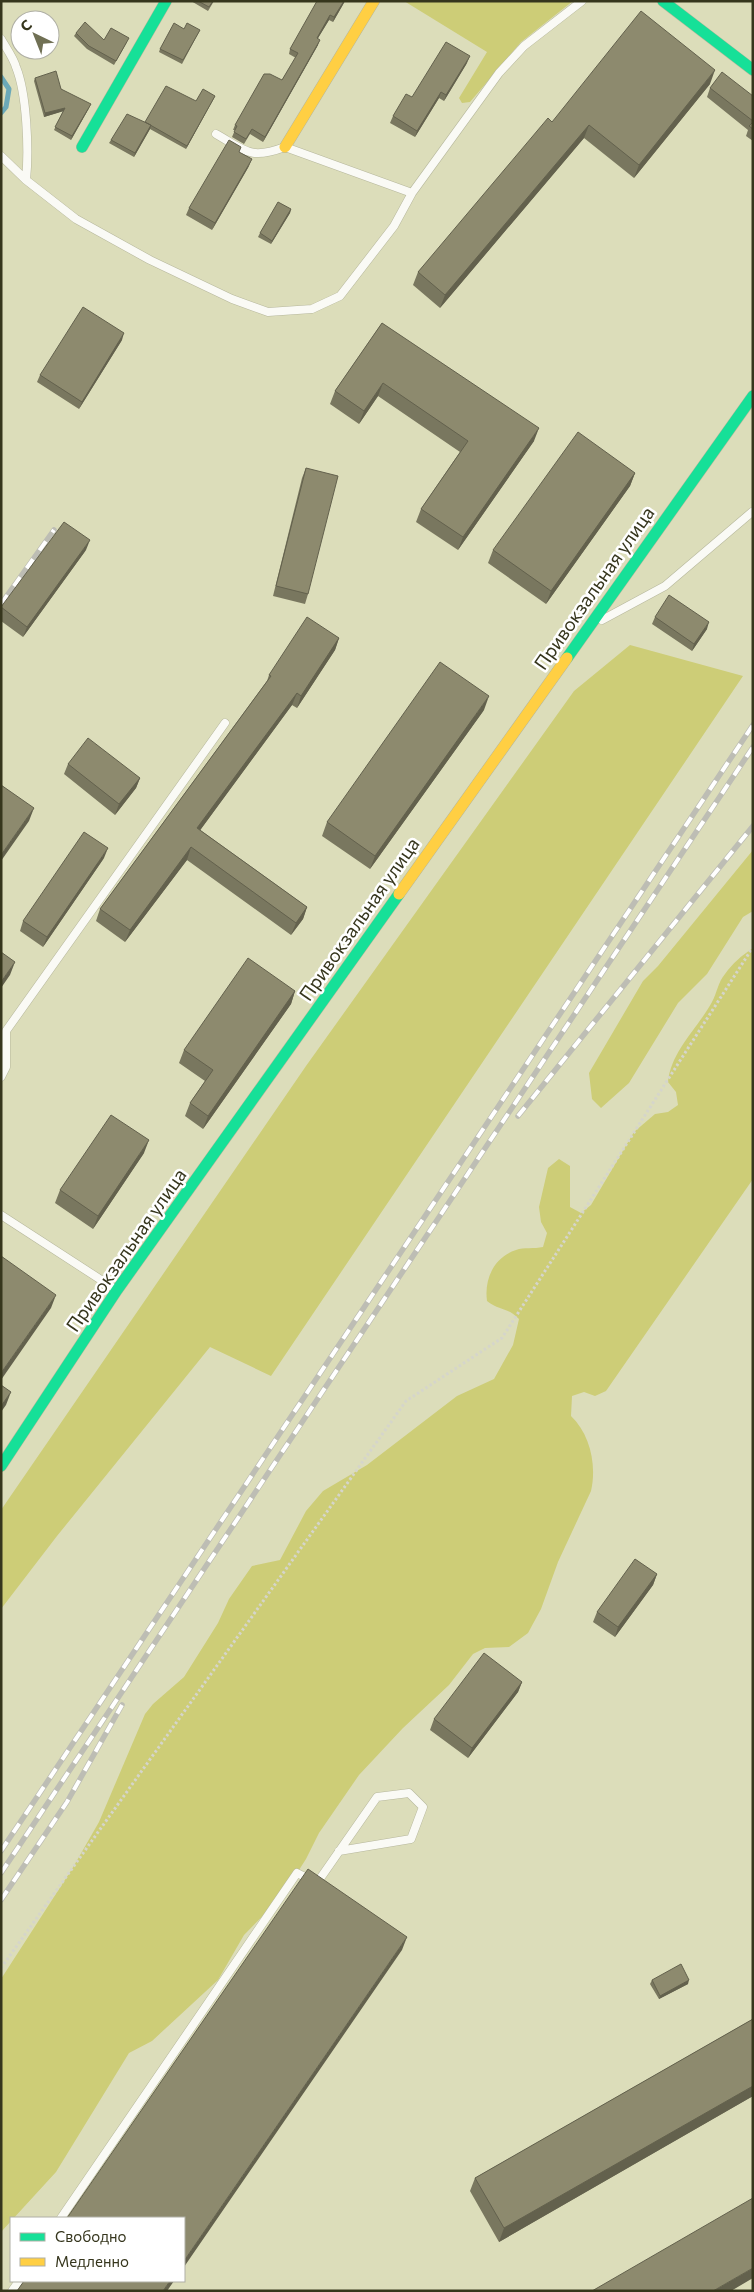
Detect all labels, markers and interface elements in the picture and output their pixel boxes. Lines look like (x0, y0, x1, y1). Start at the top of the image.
north arrow (10, 10, 60, 60)
text: С (16, 16, 35, 35)
street label: Привокзальная улица (529, 502, 659, 674)
street label: Привокзальная улица (294, 833, 424, 1005)
street label: Привокзальная улица (61, 1164, 191, 1336)
legend (10, 2217, 185, 2282)
text: Свободно (55, 2227, 126, 2245)
text: Медленно (55, 2252, 129, 2270)

